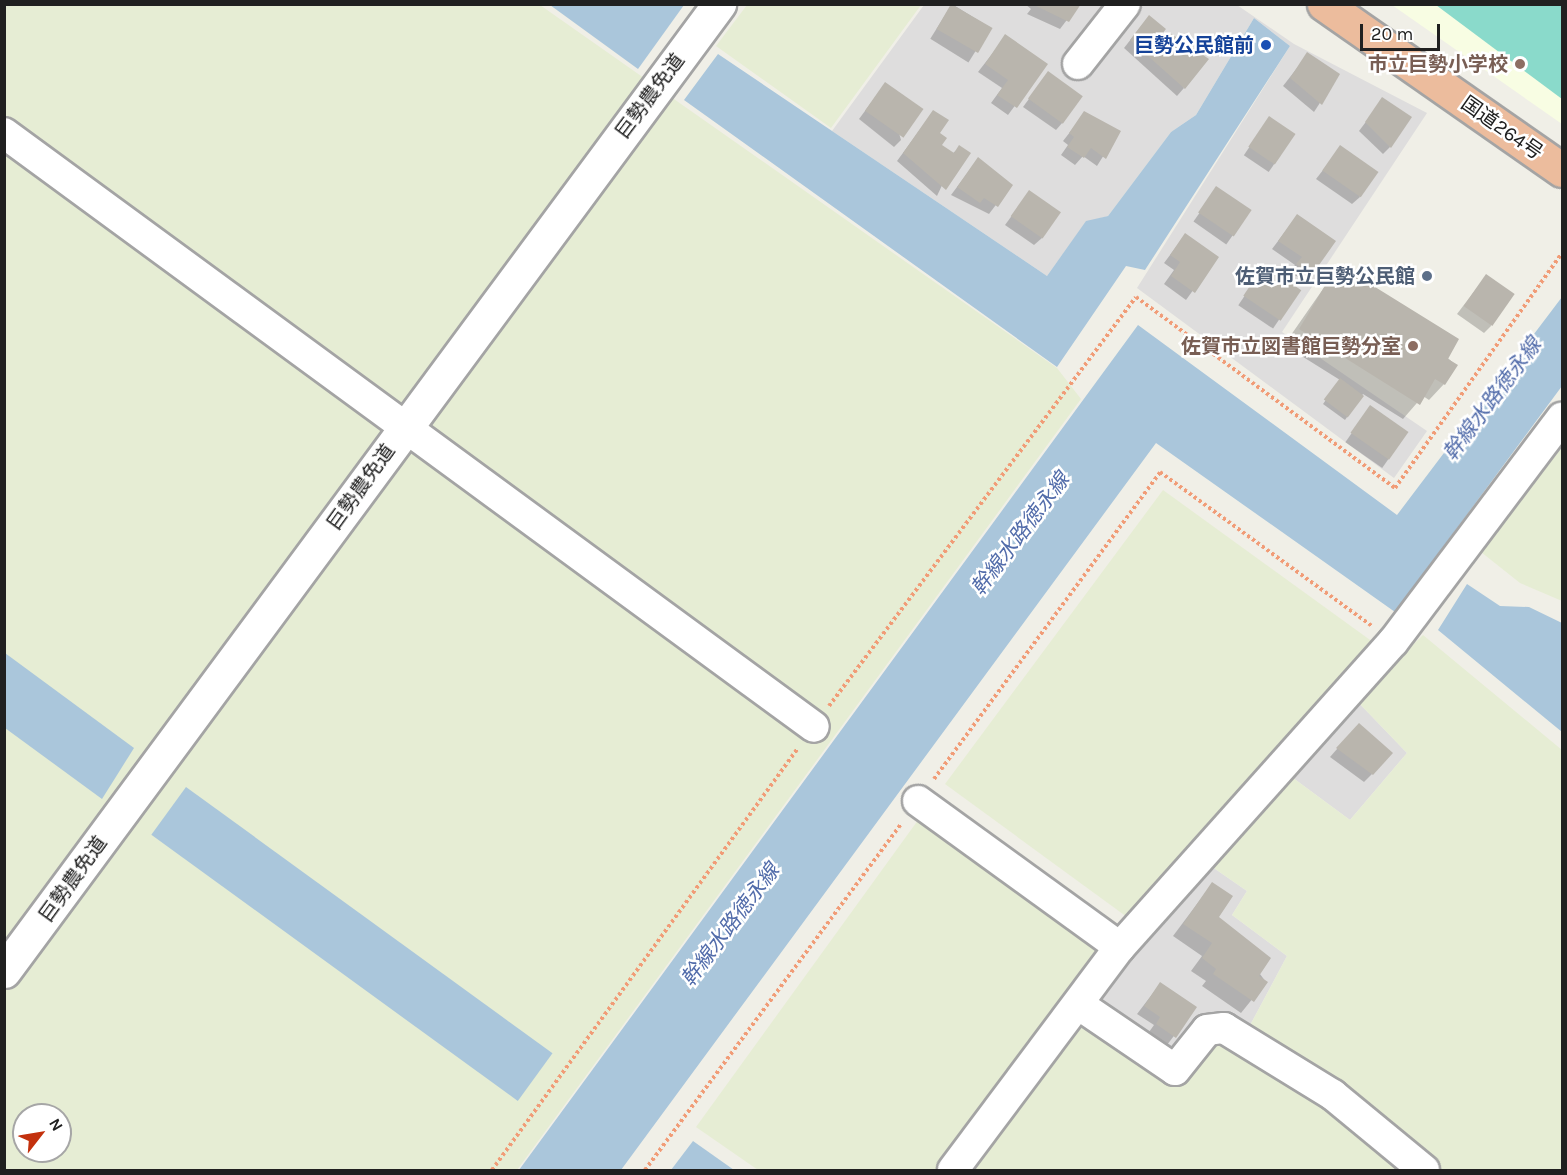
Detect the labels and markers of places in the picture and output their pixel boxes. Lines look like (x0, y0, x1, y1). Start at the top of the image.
place label: 巨勢公民館前 (1134, 33, 1254, 57)
marker: 巨勢公民館前 (1259, 38, 1273, 52)
place label: 市立巨勢小学校 (1368, 52, 1508, 76)
marker: 市立巨勢小学校 (1513, 57, 1527, 71)
place label: 佐賀市立巨勢公民館 (1235, 264, 1415, 288)
marker: 佐賀市立巨勢公民館 (1420, 269, 1434, 283)
place label: 佐賀市立図書館巨勢分室 (1181, 334, 1401, 358)
marker: 佐賀市立図書館巨勢分室 (1406, 339, 1420, 353)

